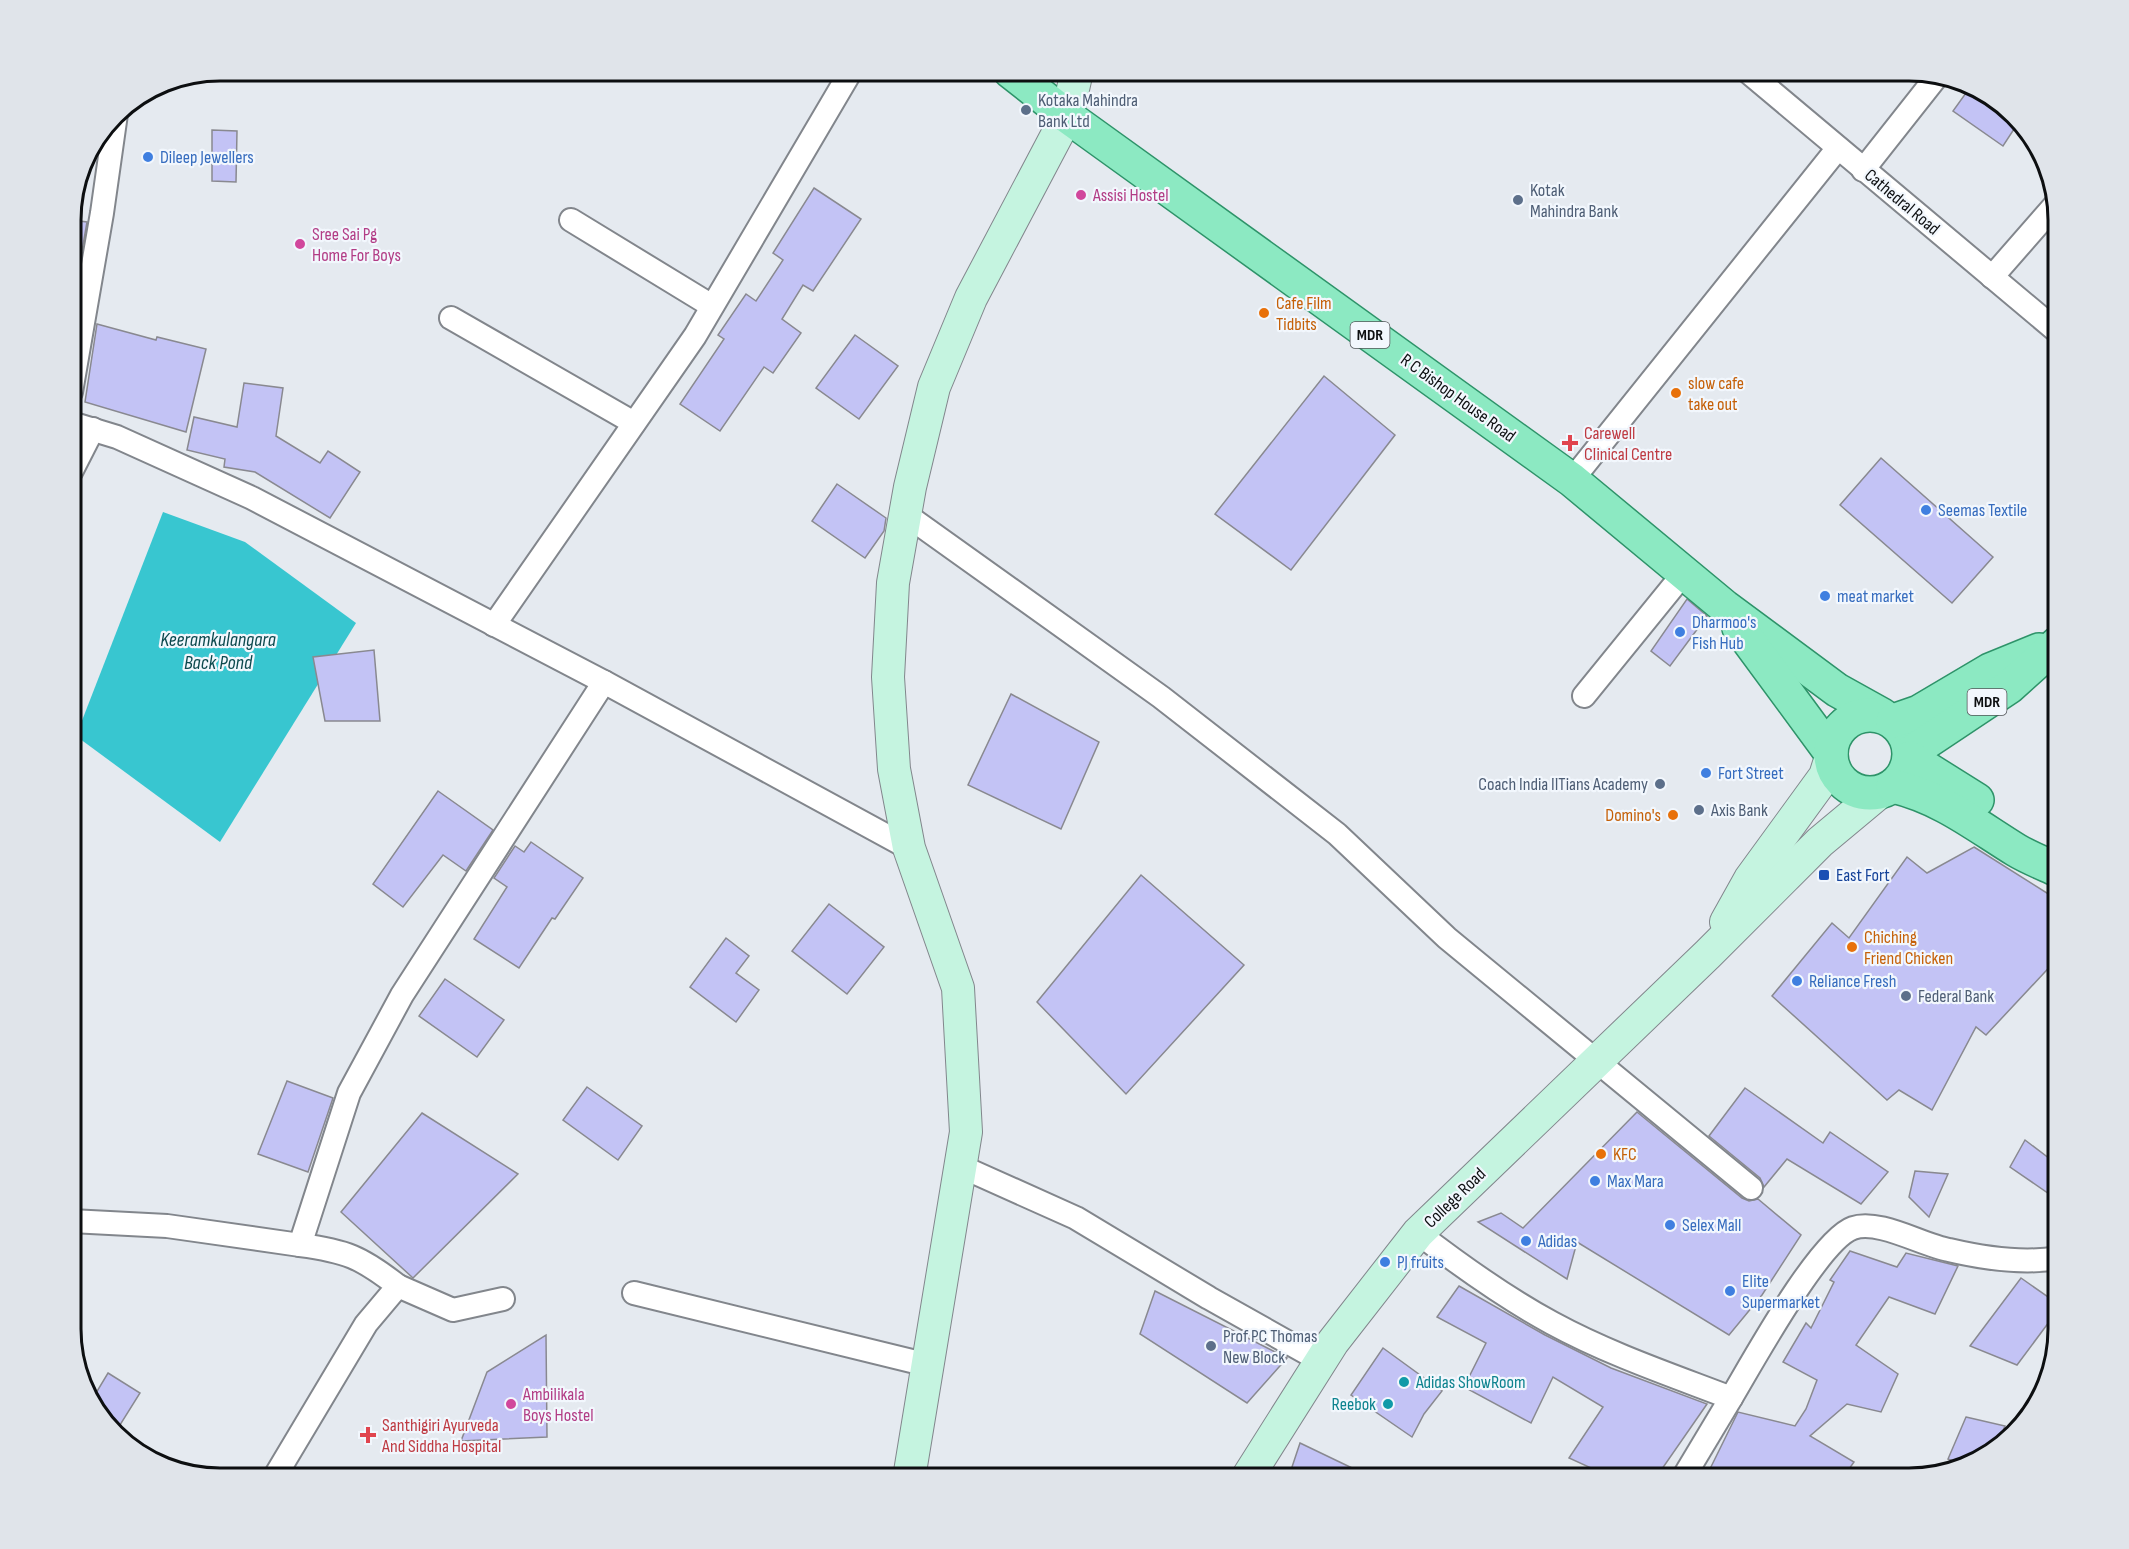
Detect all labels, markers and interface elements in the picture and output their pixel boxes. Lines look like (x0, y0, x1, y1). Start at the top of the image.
place label: Kotaka Mahindra Bank Ltd (1038, 90, 1138, 132)
marker: Kotaka Mahindra Bank Ltd (1019, 103, 1033, 117)
place label: Dileep Jewellers (160, 147, 254, 168)
marker: Dileep Jewellers (141, 150, 155, 164)
street label: Cathedral Road (1860, 165, 1944, 239)
place label: Kotak Mahindra Bank (1530, 180, 1618, 222)
place label: Assisi Hostel (1092, 185, 1169, 206)
marker: Assisi Hostel (1074, 188, 1088, 202)
marker: Kotak Mahindra Bank (1511, 193, 1525, 207)
place label: Sree Sai Pg Home For Boys (312, 224, 401, 266)
marker: Sree Sai Pg Home For Boys (293, 237, 307, 251)
place label: Cafe Film Tidbits (1276, 293, 1332, 335)
marker: Cafe Film Tidbits (1257, 306, 1271, 320)
road number: MDR (1350, 322, 1390, 348)
street label: R C Bishop House Road (1397, 349, 1519, 447)
place label: slow cafe take out (1688, 373, 1744, 415)
marker: slow cafe take out (1669, 386, 1683, 400)
place label: Carewell Clinical Centre (1584, 423, 1672, 465)
marker: Carewell Clinical Centre (1561, 434, 1579, 452)
place label: Seemas Textile (1938, 500, 2027, 521)
marker: Seemas Textile (1919, 503, 1933, 517)
place label: meat market (1837, 586, 1914, 607)
marker: meat market (1818, 589, 1832, 603)
place label: Dharmoo's Fish Hub (1692, 612, 1756, 654)
marker: Dharmoo's Fish Hub (1673, 625, 1687, 639)
water label: Keeramkulangara Back Pond (160, 628, 276, 675)
road number: MDR (1968, 689, 2006, 715)
place label: Fort Street (1718, 763, 1784, 784)
marker: Fort Street (1699, 766, 1713, 780)
place label: Coach India IITians Academy (1478, 774, 1648, 795)
marker: Coach India IITians Academy (1653, 777, 1667, 791)
place label: Axis Bank (1710, 800, 1768, 821)
marker: Axis Bank (1692, 803, 1706, 817)
place label: Domino's (1605, 805, 1661, 826)
marker: Domino's (1666, 808, 1680, 822)
place label: East Fort (1836, 865, 1890, 886)
marker: East Fort (1817, 868, 1831, 882)
place label: Chiching Friend Chicken (1864, 927, 1953, 969)
marker: Chiching Friend Chicken (1845, 940, 1859, 954)
place label: Reliance Fresh (1809, 971, 1896, 992)
marker: Reliance Fresh (1790, 974, 1804, 988)
place label: Federal Bank (1918, 986, 1994, 1007)
marker: Federal Bank (1899, 989, 1913, 1003)
place label: KFC (1613, 1144, 1637, 1165)
marker: KFC (1594, 1147, 1608, 1161)
street label: College Road (1420, 1164, 1490, 1232)
place label: Max Mara (1607, 1171, 1664, 1192)
marker: Max Mara (1588, 1174, 1602, 1188)
place label: Selex Mall (1682, 1215, 1741, 1236)
marker: Selex Mall (1663, 1218, 1677, 1232)
place label: Adidas (1537, 1231, 1577, 1252)
marker: Adidas (1519, 1234, 1533, 1248)
place label: PJ fruits (1397, 1252, 1444, 1273)
marker: PJ fruits (1378, 1255, 1392, 1269)
place label: Elite Supermarket (1742, 1271, 1821, 1313)
marker: Elite Supermarket (1723, 1284, 1737, 1298)
place label: Prof PC Thomas New Block (1223, 1326, 1317, 1368)
marker: Prof PC Thomas New Block (1204, 1339, 1218, 1353)
place label: Adidas ShowRoom (1415, 1372, 1526, 1393)
marker: Adidas ShowRoom (1397, 1375, 1411, 1389)
place label: Ambilikala Boys Hostel (522, 1384, 594, 1426)
place label: Reebok (1332, 1394, 1376, 1415)
marker: Ambilikala Boys Hostel (504, 1397, 518, 1411)
marker: Reebok (1381, 1397, 1395, 1411)
place label: Santhigiri Ayurveda And Siddha Hospital (381, 1415, 501, 1457)
marker: Santhigiri Ayurveda And Siddha Hospital (359, 1426, 377, 1444)

